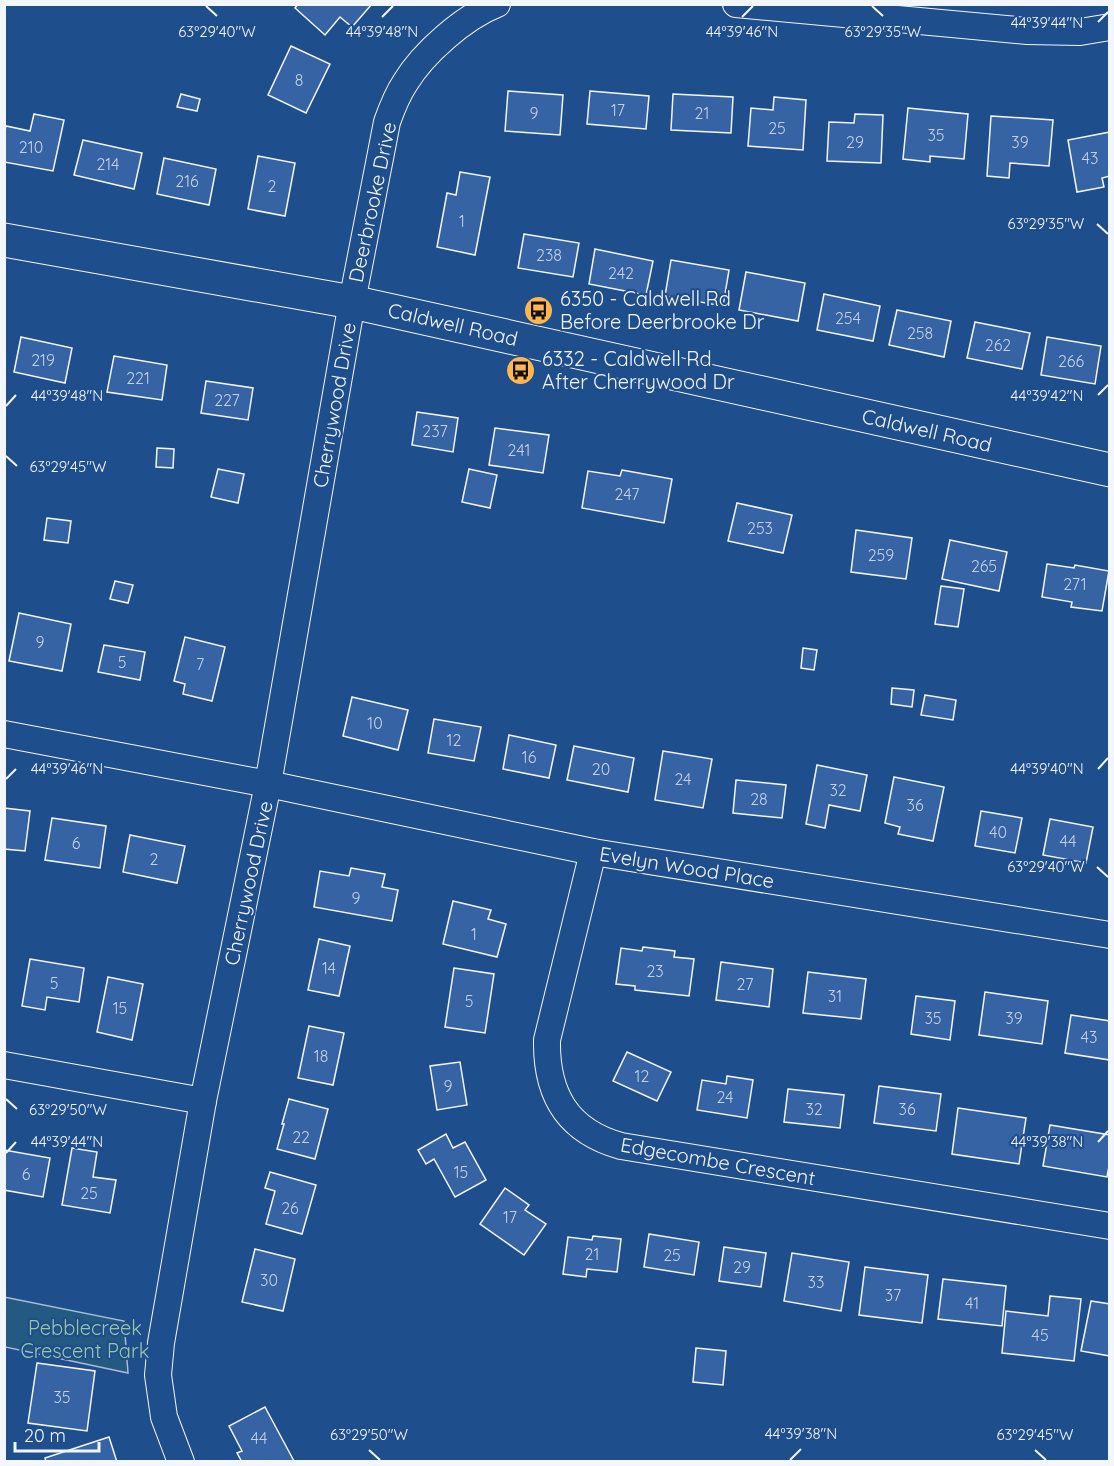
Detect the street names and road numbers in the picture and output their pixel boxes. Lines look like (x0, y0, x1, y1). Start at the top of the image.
street label: Deerbrooke Drive (343, 119, 401, 285)
street label: Caldwell Road (386, 297, 520, 351)
street label: Cherrywood Drive (307, 320, 361, 490)
street label: Caldwell Road (860, 403, 994, 457)
street label: Cherrywood Drive (218, 799, 278, 967)
street label: Evelyn Wood Place (598, 841, 776, 893)
street label: Edgecombe Crescent (619, 1132, 818, 1190)

